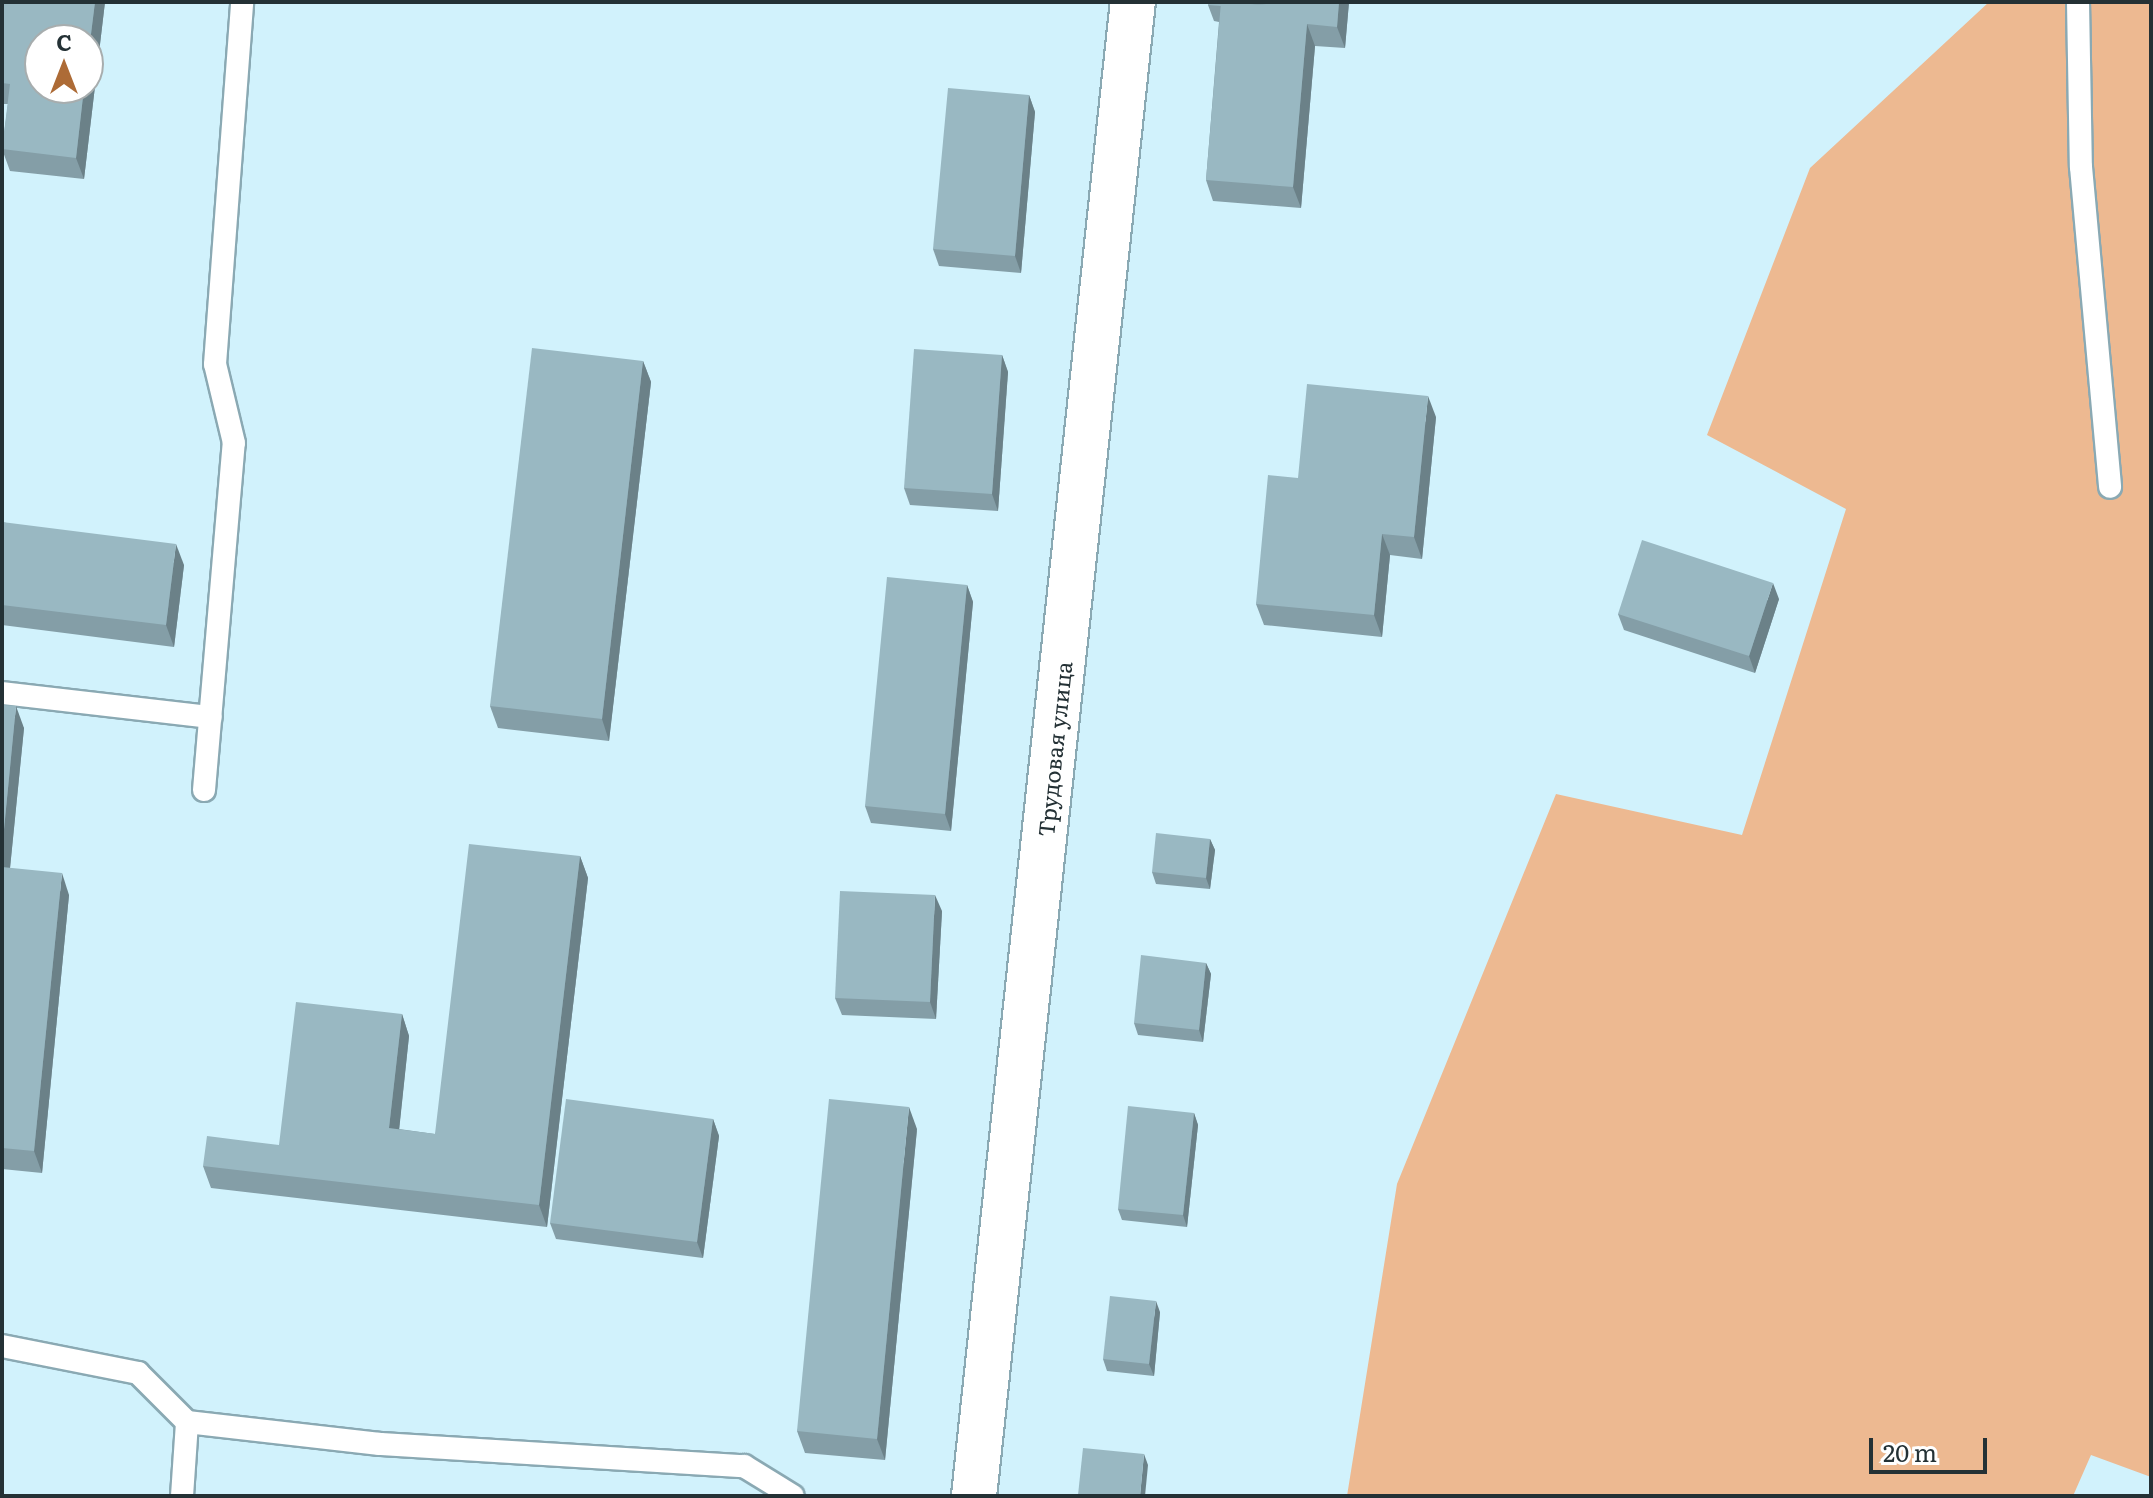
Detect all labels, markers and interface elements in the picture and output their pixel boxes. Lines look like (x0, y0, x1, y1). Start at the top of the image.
north arrow (24, 24, 104, 104)
text: С (56, 25, 72, 58)
street label: Трудовая улица (1032, 660, 1076, 838)
scale bar (1873, 1422, 1991, 1472)
text: 20 m (1883, 1434, 1937, 1469)

